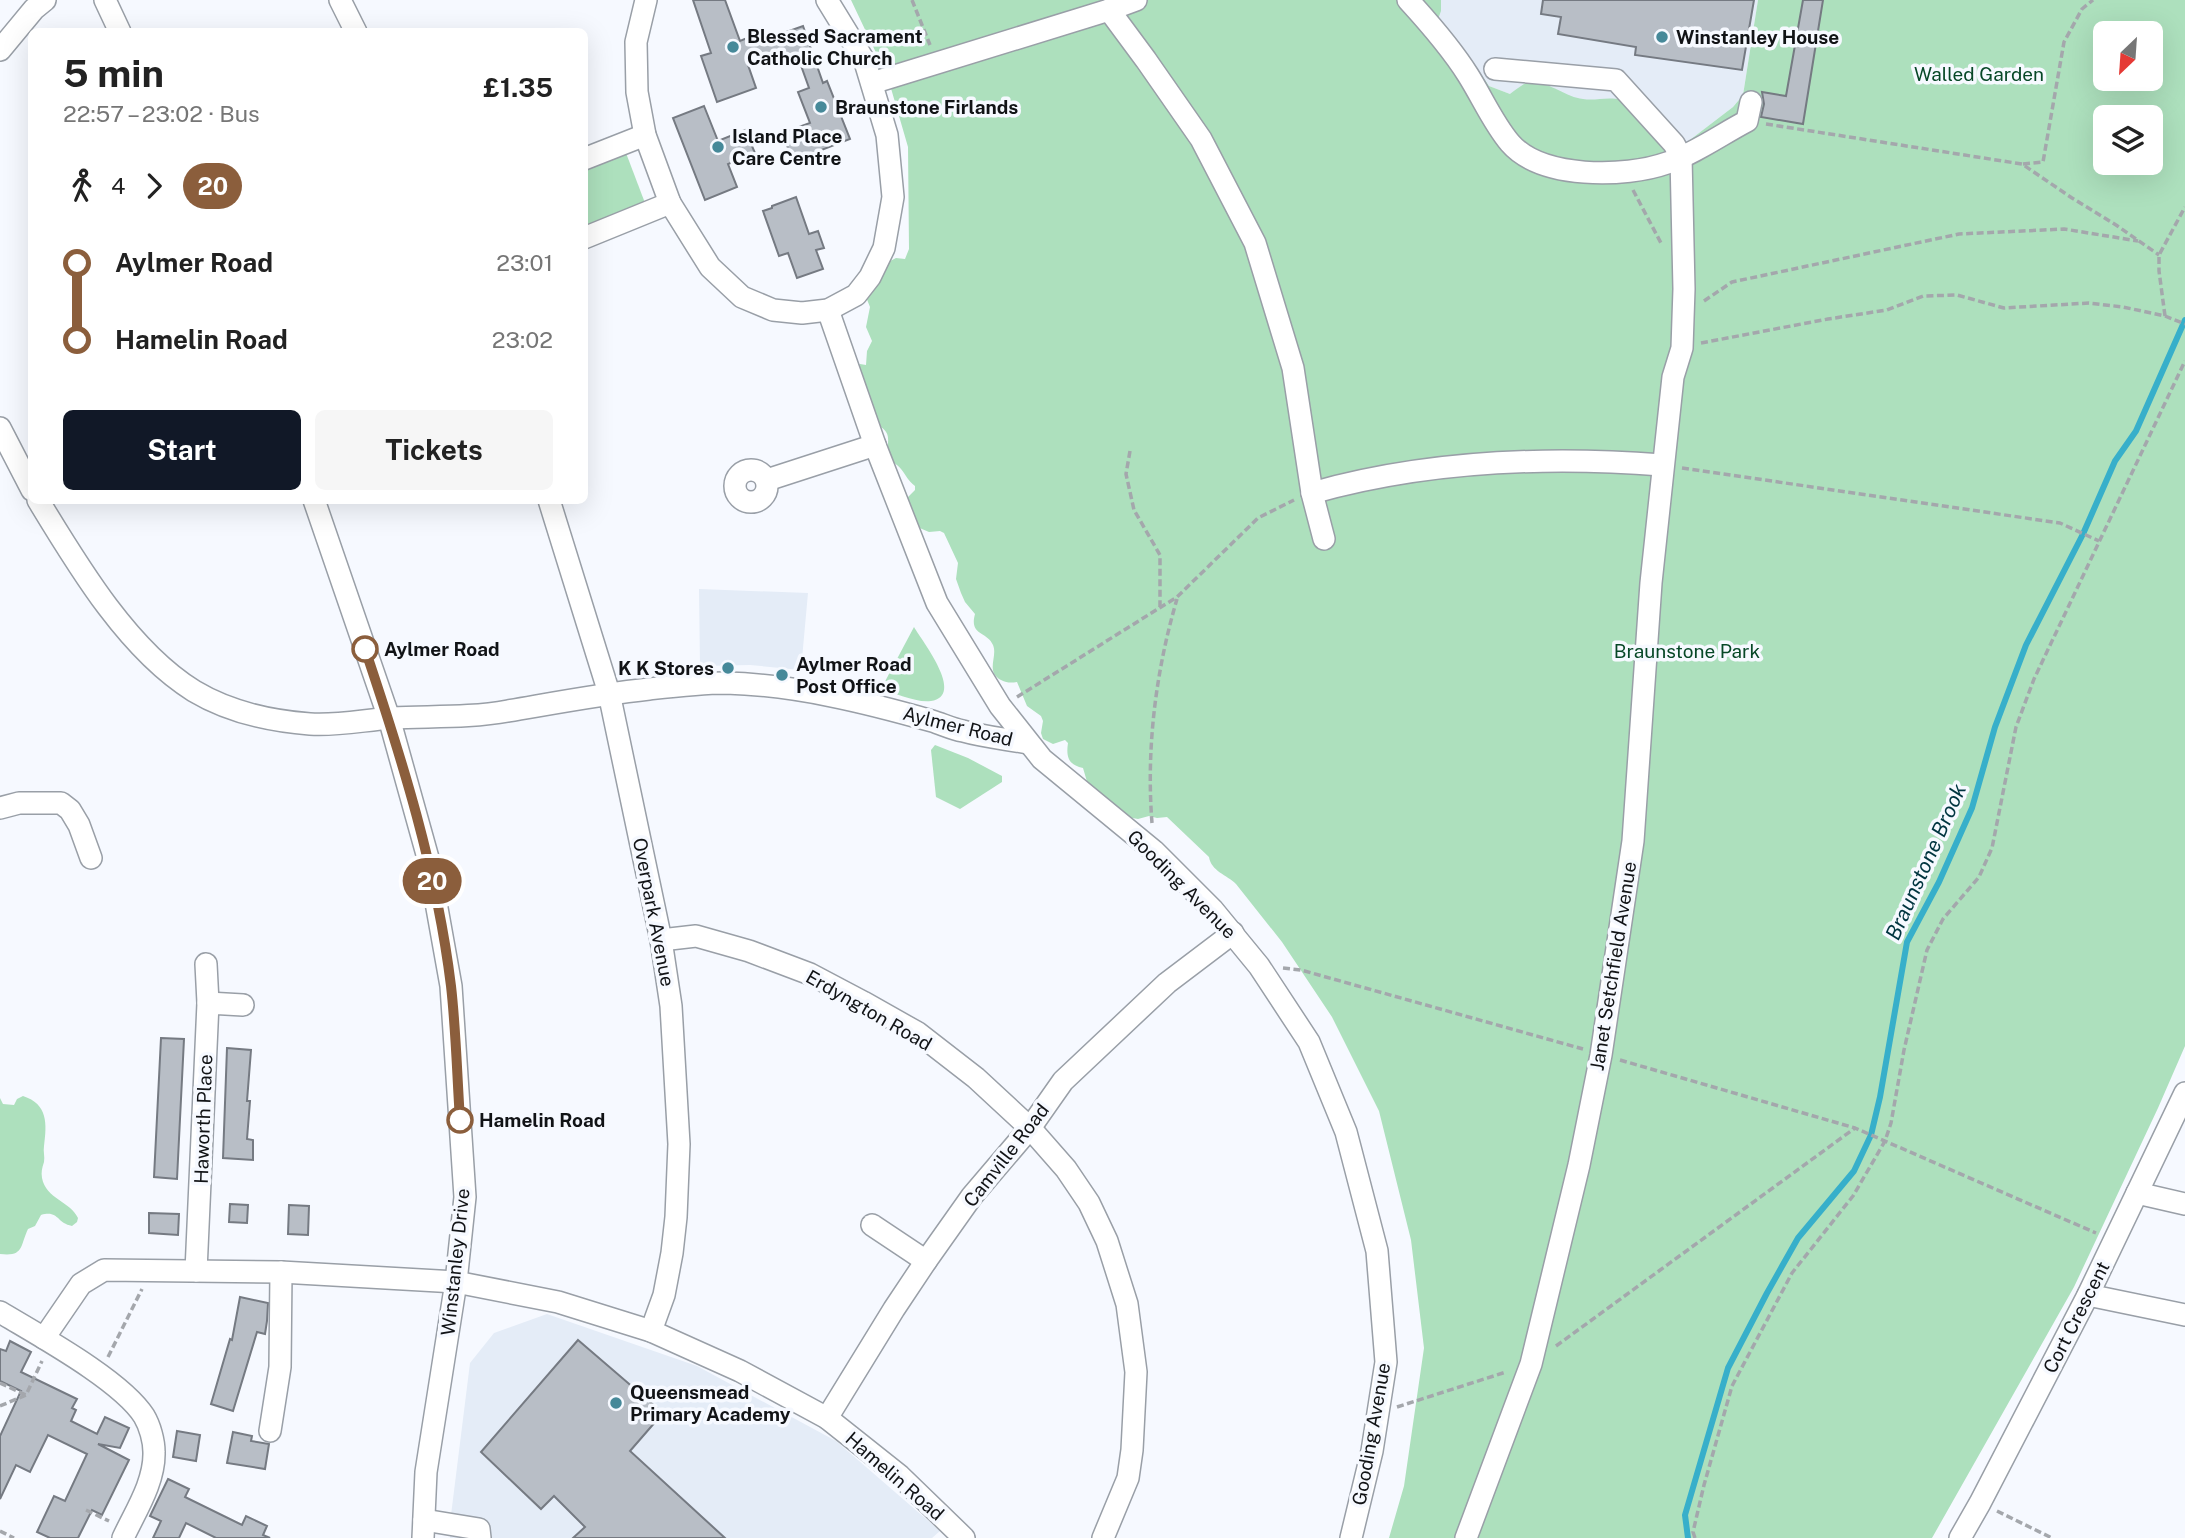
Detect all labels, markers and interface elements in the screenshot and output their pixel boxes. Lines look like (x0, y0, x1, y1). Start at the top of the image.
north arrow (2093, 21, 2163, 91)
map controls (2093, 21, 2163, 175)
place label: Blessed Sacrament Catholic Church (747, 25, 923, 69)
place label: Winstanley House (1676, 26, 1839, 48)
marker: Winstanley House (1654, 29, 1670, 45)
marker: Blessed Sacrament Catholic Church (725, 39, 741, 55)
text: 5 min (63, 51, 164, 96)
park label: Walled Garden (1914, 63, 2044, 85)
text: £1.35 (483, 72, 553, 103)
place label: Braunstone Firlands (835, 96, 1018, 118)
marker: Braunstone Firlands (813, 99, 829, 115)
text: 22:57 – 23:02 · Bus (63, 100, 260, 127)
button: layers (2093, 105, 2163, 175)
place label: Island Place Care Centre (732, 125, 843, 169)
marker: Island Place Care Centre (710, 139, 726, 155)
icon: walk (63, 167, 101, 205)
icon: forward (135, 167, 173, 205)
text: 4 (111, 172, 125, 199)
text: 20 (197, 172, 228, 200)
text: Aylmer Road (115, 247, 273, 278)
text: 23:01 (496, 249, 553, 276)
text: Hamelin Road (115, 324, 288, 355)
text: 23:02 (492, 326, 553, 353)
button: Start (63, 410, 301, 490)
button: Tickets (315, 410, 553, 490)
marker: Aylmer Road (352, 636, 378, 662)
place label: Aylmer Road (384, 638, 499, 660)
park label: Braunstone Park (1614, 640, 1761, 662)
place label: Aylmer Road Post Office (796, 653, 911, 697)
place label: K K Stores (618, 657, 714, 679)
marker: K K Stores (720, 660, 736, 676)
marker: Aylmer Road Post Office (774, 667, 790, 683)
street label: Aylmer Road (901, 702, 1015, 750)
water label: Braunstone Brook (1880, 779, 1971, 944)
street label: Gooding Avenue (1123, 825, 1241, 943)
street label: Overpark Avenue (629, 836, 679, 988)
line badge: 20 (400, 858, 464, 904)
street label: Janet Setchfield Avenue (1586, 860, 1640, 1072)
text: 20 (417, 867, 447, 895)
street label: Erdyngton Road (802, 965, 936, 1055)
street label: Haworth Place (190, 1054, 216, 1184)
street label: Camville Road (959, 1099, 1053, 1211)
marker: Hamelin Road (447, 1107, 473, 1133)
place label: Hamelin Road (479, 1109, 605, 1131)
street label: Winstanley Drive (436, 1187, 474, 1337)
street label: Cort Crescent (2038, 1257, 2114, 1377)
street label: Gooding Avenue (1348, 1361, 1394, 1507)
place label: Queensmead Primary Academy (630, 1381, 791, 1425)
marker: Queensmead Primary Academy (608, 1395, 624, 1411)
street label: Hamelin Road (841, 1427, 949, 1525)

